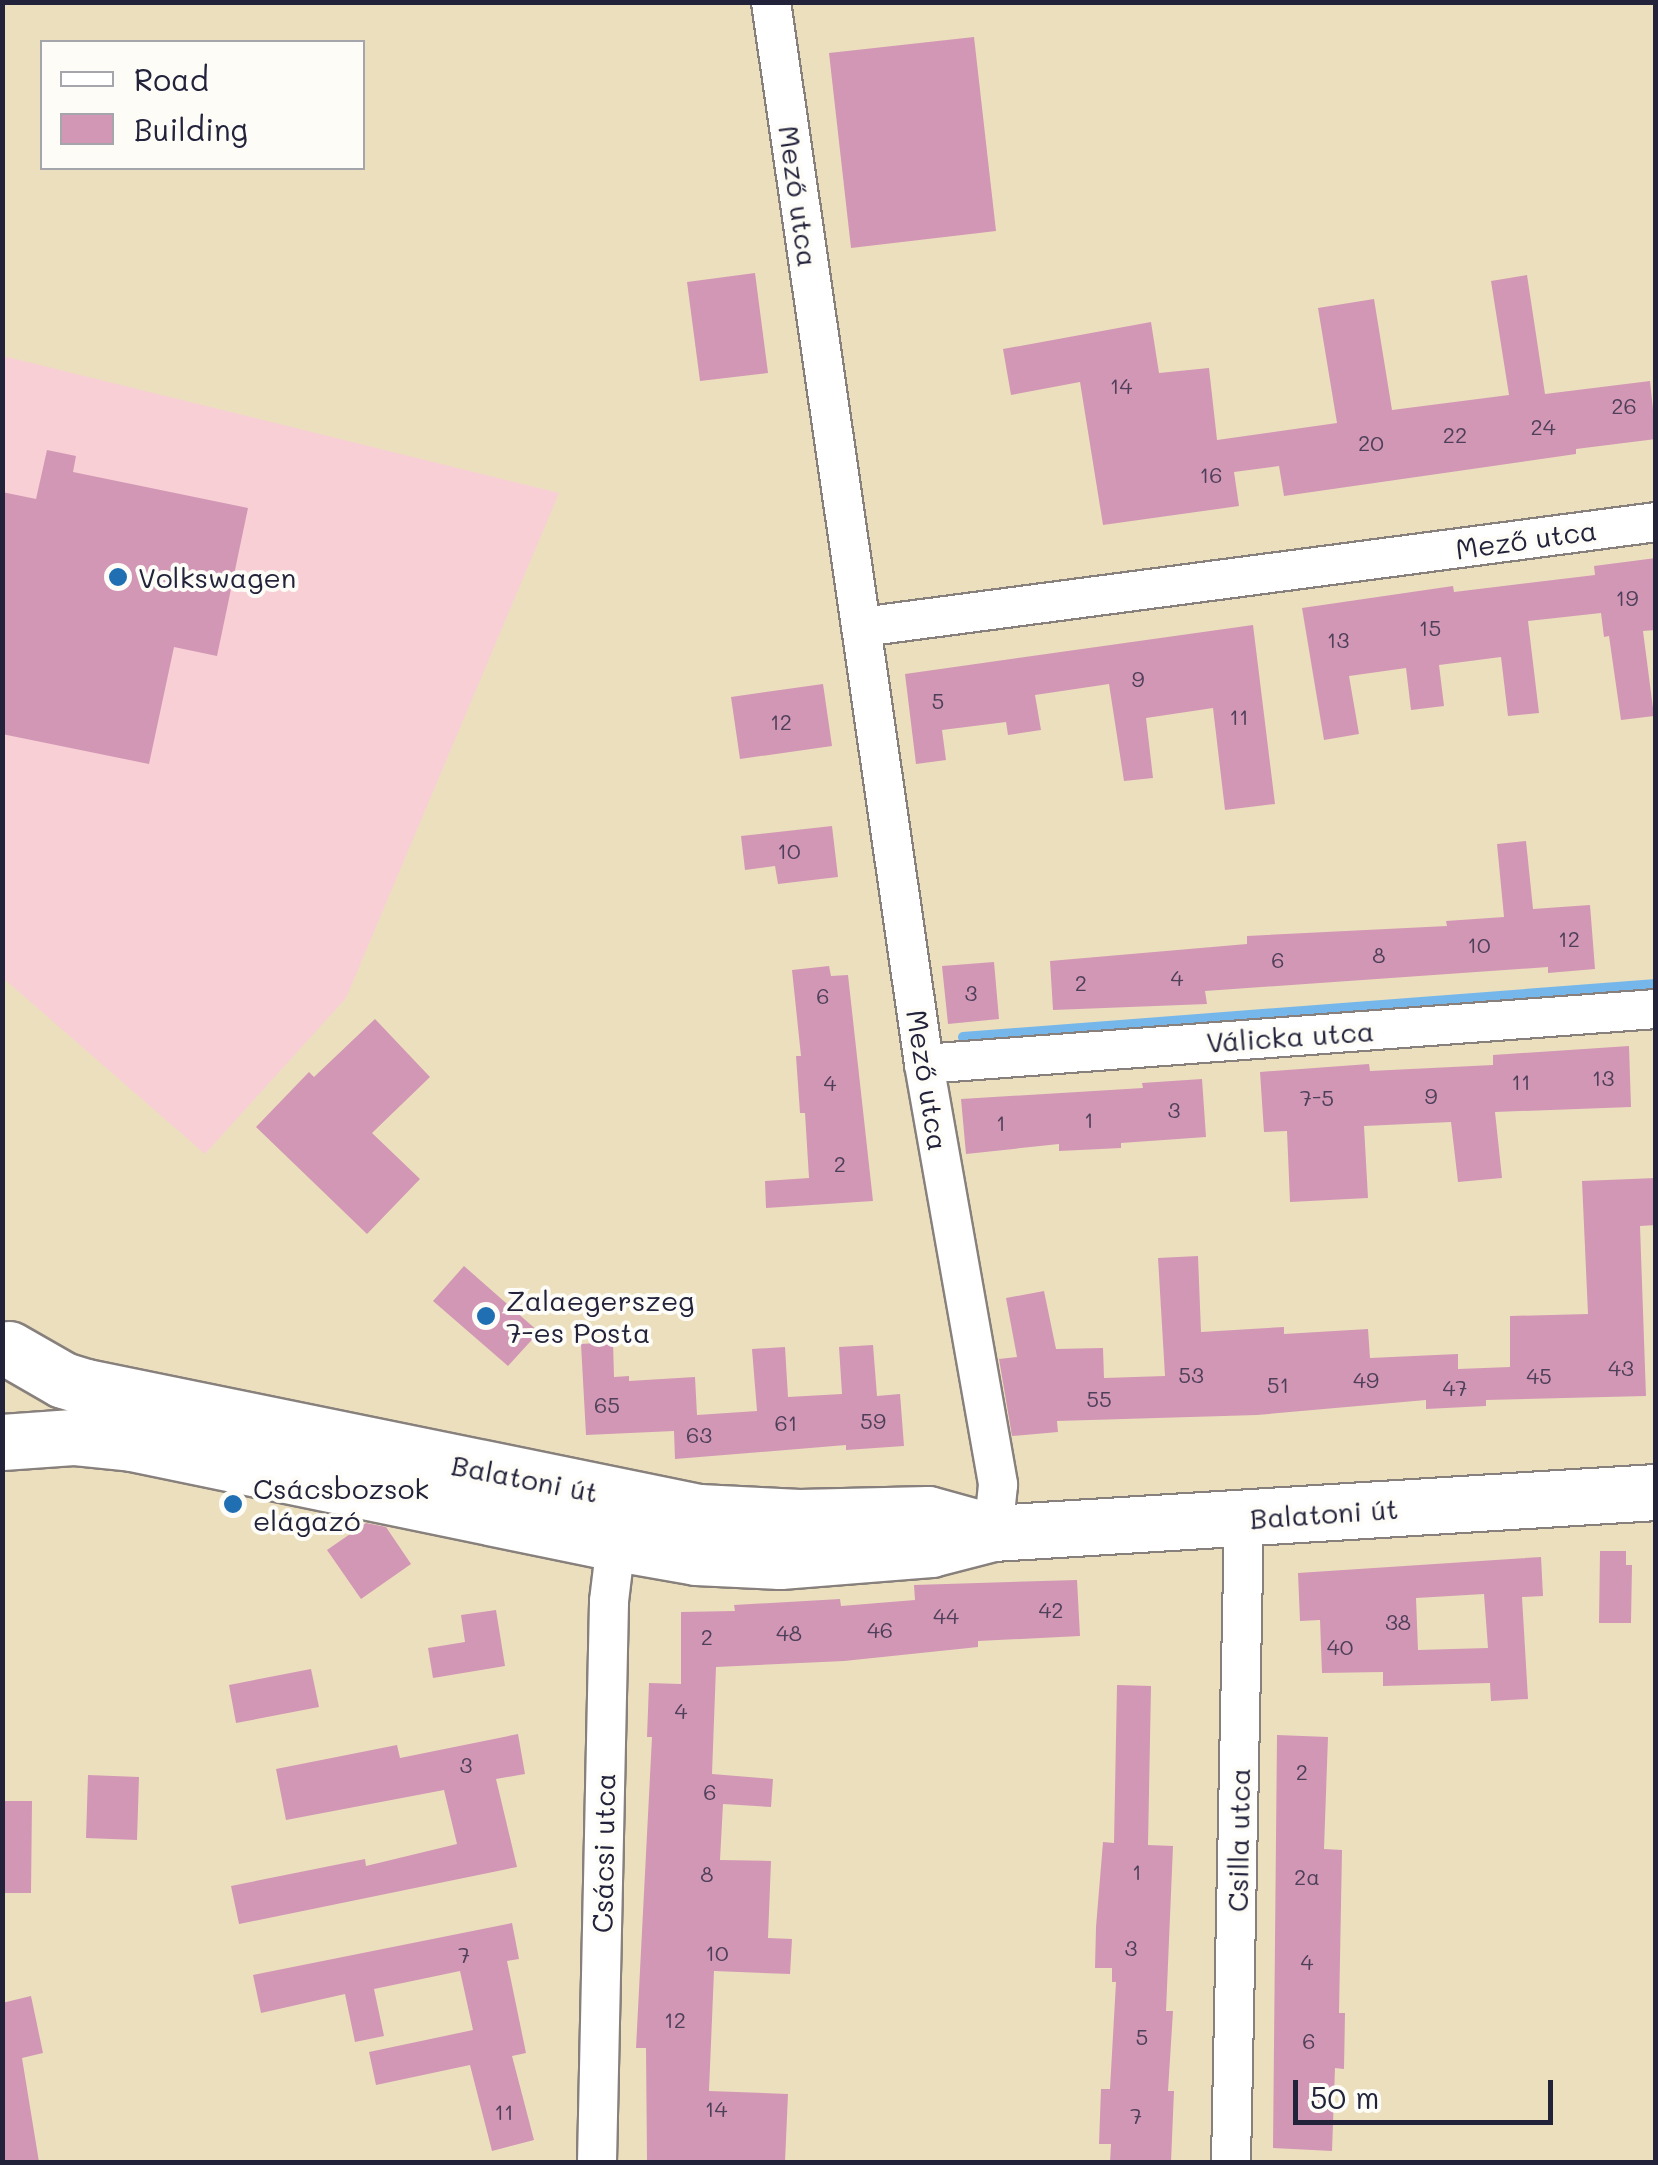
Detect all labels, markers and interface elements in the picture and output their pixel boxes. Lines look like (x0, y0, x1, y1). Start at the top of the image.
legend (40, 40, 365, 170)
text: Road (134, 59, 209, 99)
text: Building (134, 109, 248, 149)
street label: Mező utca (772, 123, 826, 269)
house number: 14 (1110, 373, 1132, 399)
house number: 26 (1611, 393, 1637, 419)
house number: 24 (1530, 414, 1556, 440)
house number: 22 (1443, 422, 1467, 448)
house number: 20 (1358, 430, 1384, 456)
house number: 16 (1199, 462, 1223, 488)
street label: Mező utca (1453, 512, 1599, 566)
place label: Volkswagen (138, 560, 296, 594)
marker: Volkswagen (107, 566, 129, 588)
house number: 19 (1616, 585, 1638, 611)
house number: 15 (1419, 615, 1441, 641)
house number: 13 (1327, 627, 1349, 653)
house number: 9 (1131, 666, 1145, 692)
house number: 5 (932, 688, 944, 714)
house number: 11 (1229, 704, 1249, 730)
house number: 12 (770, 709, 792, 735)
house number: 10 (777, 838, 801, 864)
house number: 12 (1558, 926, 1580, 952)
house number: 10 (1467, 932, 1491, 958)
house number: 8 (1372, 942, 1386, 968)
house number: 6 (1271, 947, 1285, 973)
house number: 4 (1171, 965, 1183, 991)
house number: 2 (1075, 970, 1087, 996)
house number: 3 (965, 980, 977, 1006)
house number: 6 (816, 983, 830, 1009)
street label: Mező utca (900, 1007, 956, 1153)
street label: Válicka utca (1205, 1013, 1375, 1059)
house number: 13 (1592, 1065, 1614, 1091)
house number: 11 (1511, 1069, 1531, 1095)
house number: 4 (824, 1070, 836, 1096)
house number: 9 (1424, 1083, 1438, 1109)
house number: 7-5 (1300, 1085, 1334, 1111)
house number: 3 (1168, 1097, 1180, 1123)
house number: 1 (1084, 1107, 1094, 1133)
house number: 1 (996, 1110, 1006, 1136)
house number: 2 (834, 1151, 846, 1177)
place label: Zalaegerszeg 7-es Posta (506, 1283, 694, 1349)
marker: Zalaegerszeg 7-es Posta (475, 1305, 497, 1327)
house number: 43 (1608, 1355, 1634, 1381)
house number: 53 (1178, 1362, 1204, 1388)
house number: 45 (1526, 1363, 1552, 1389)
house number: 49 (1353, 1367, 1379, 1393)
house number: 51 (1267, 1372, 1289, 1398)
house number: 47 (1442, 1375, 1468, 1401)
house number: 55 (1086, 1386, 1112, 1412)
house number: 65 (594, 1392, 620, 1418)
house number: 59 (860, 1408, 886, 1434)
house number: 61 (774, 1410, 798, 1436)
house number: 63 (686, 1422, 712, 1448)
street label: Balatoni út (449, 1447, 601, 1509)
place label: Csácsbozsok elágazó (253, 1471, 429, 1537)
street label: Balatoni út (1249, 1491, 1399, 1535)
marker: Csácsbozsok elágazó (222, 1493, 244, 1515)
house number: 42 (1038, 1597, 1064, 1623)
house number: 44 (933, 1603, 959, 1629)
house number: 38 (1385, 1609, 1411, 1635)
house number: 46 (867, 1617, 893, 1643)
house number: 48 (776, 1620, 802, 1646)
house number: 2 (701, 1624, 713, 1650)
house number: 40 (1327, 1634, 1353, 1660)
house number: 4 (675, 1698, 687, 1724)
house number: 3 (460, 1752, 472, 1778)
house number: 2 (1296, 1759, 1308, 1785)
street label: Csilla utca (1220, 1768, 1256, 1912)
street label: Csácsi utca (585, 1773, 621, 1933)
house number: 6 (703, 1779, 717, 1805)
house number: 1 (1132, 1859, 1142, 1885)
house number: 8 (700, 1861, 714, 1887)
house number: 2a (1294, 1864, 1320, 1890)
house number: 3 (1125, 1935, 1137, 1961)
house number: 10 (705, 1940, 729, 1966)
house number: 7 (458, 1942, 470, 1968)
house number: 4 (1301, 1949, 1313, 1975)
house number: 12 (664, 2007, 686, 2033)
house number: 5 (1136, 2024, 1148, 2050)
house number: 6 (1302, 2028, 1316, 2054)
scale bar (1298, 2060, 1558, 2122)
text: 50 m (1310, 2077, 1380, 2117)
house number: 14 (705, 2096, 727, 2122)
house number: 11 (494, 2099, 514, 2125)
house number: 7 (1130, 2103, 1142, 2129)

